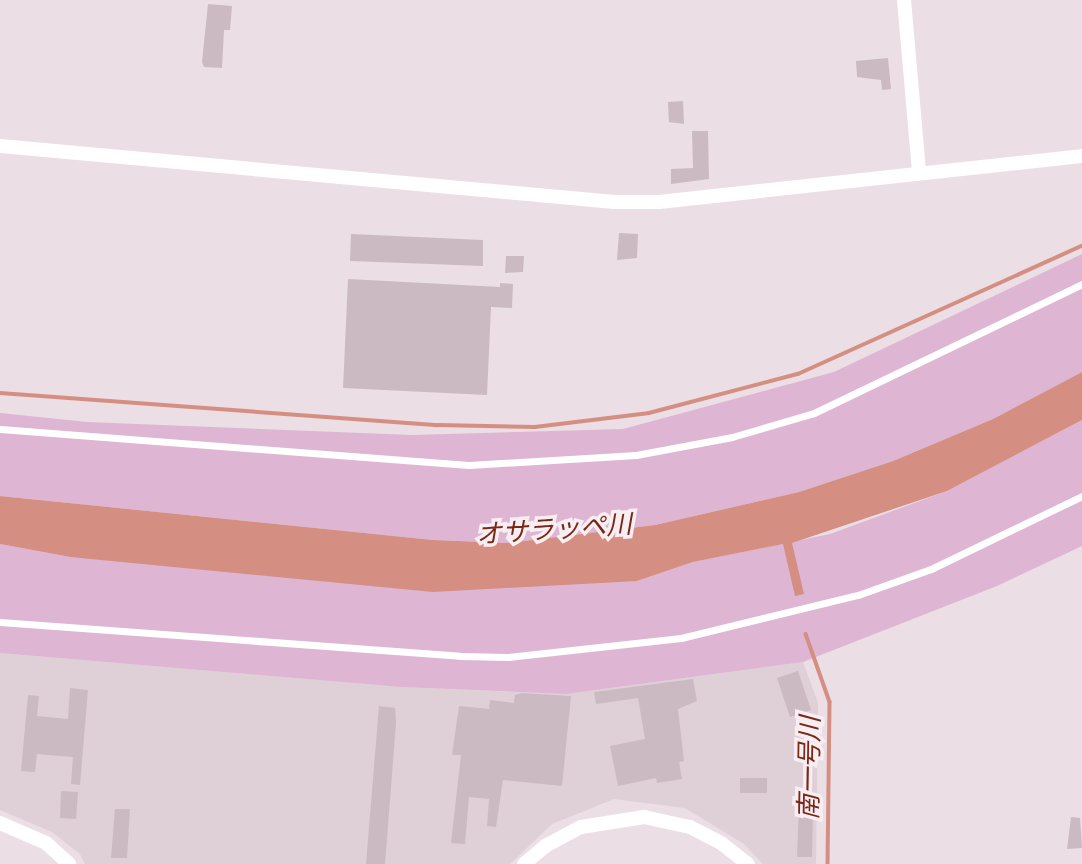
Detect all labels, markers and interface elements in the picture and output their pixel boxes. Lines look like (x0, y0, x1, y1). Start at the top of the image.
water label: オサラッペ川 (475, 509, 633, 551)
water label: 南一号川 (793, 716, 827, 820)

